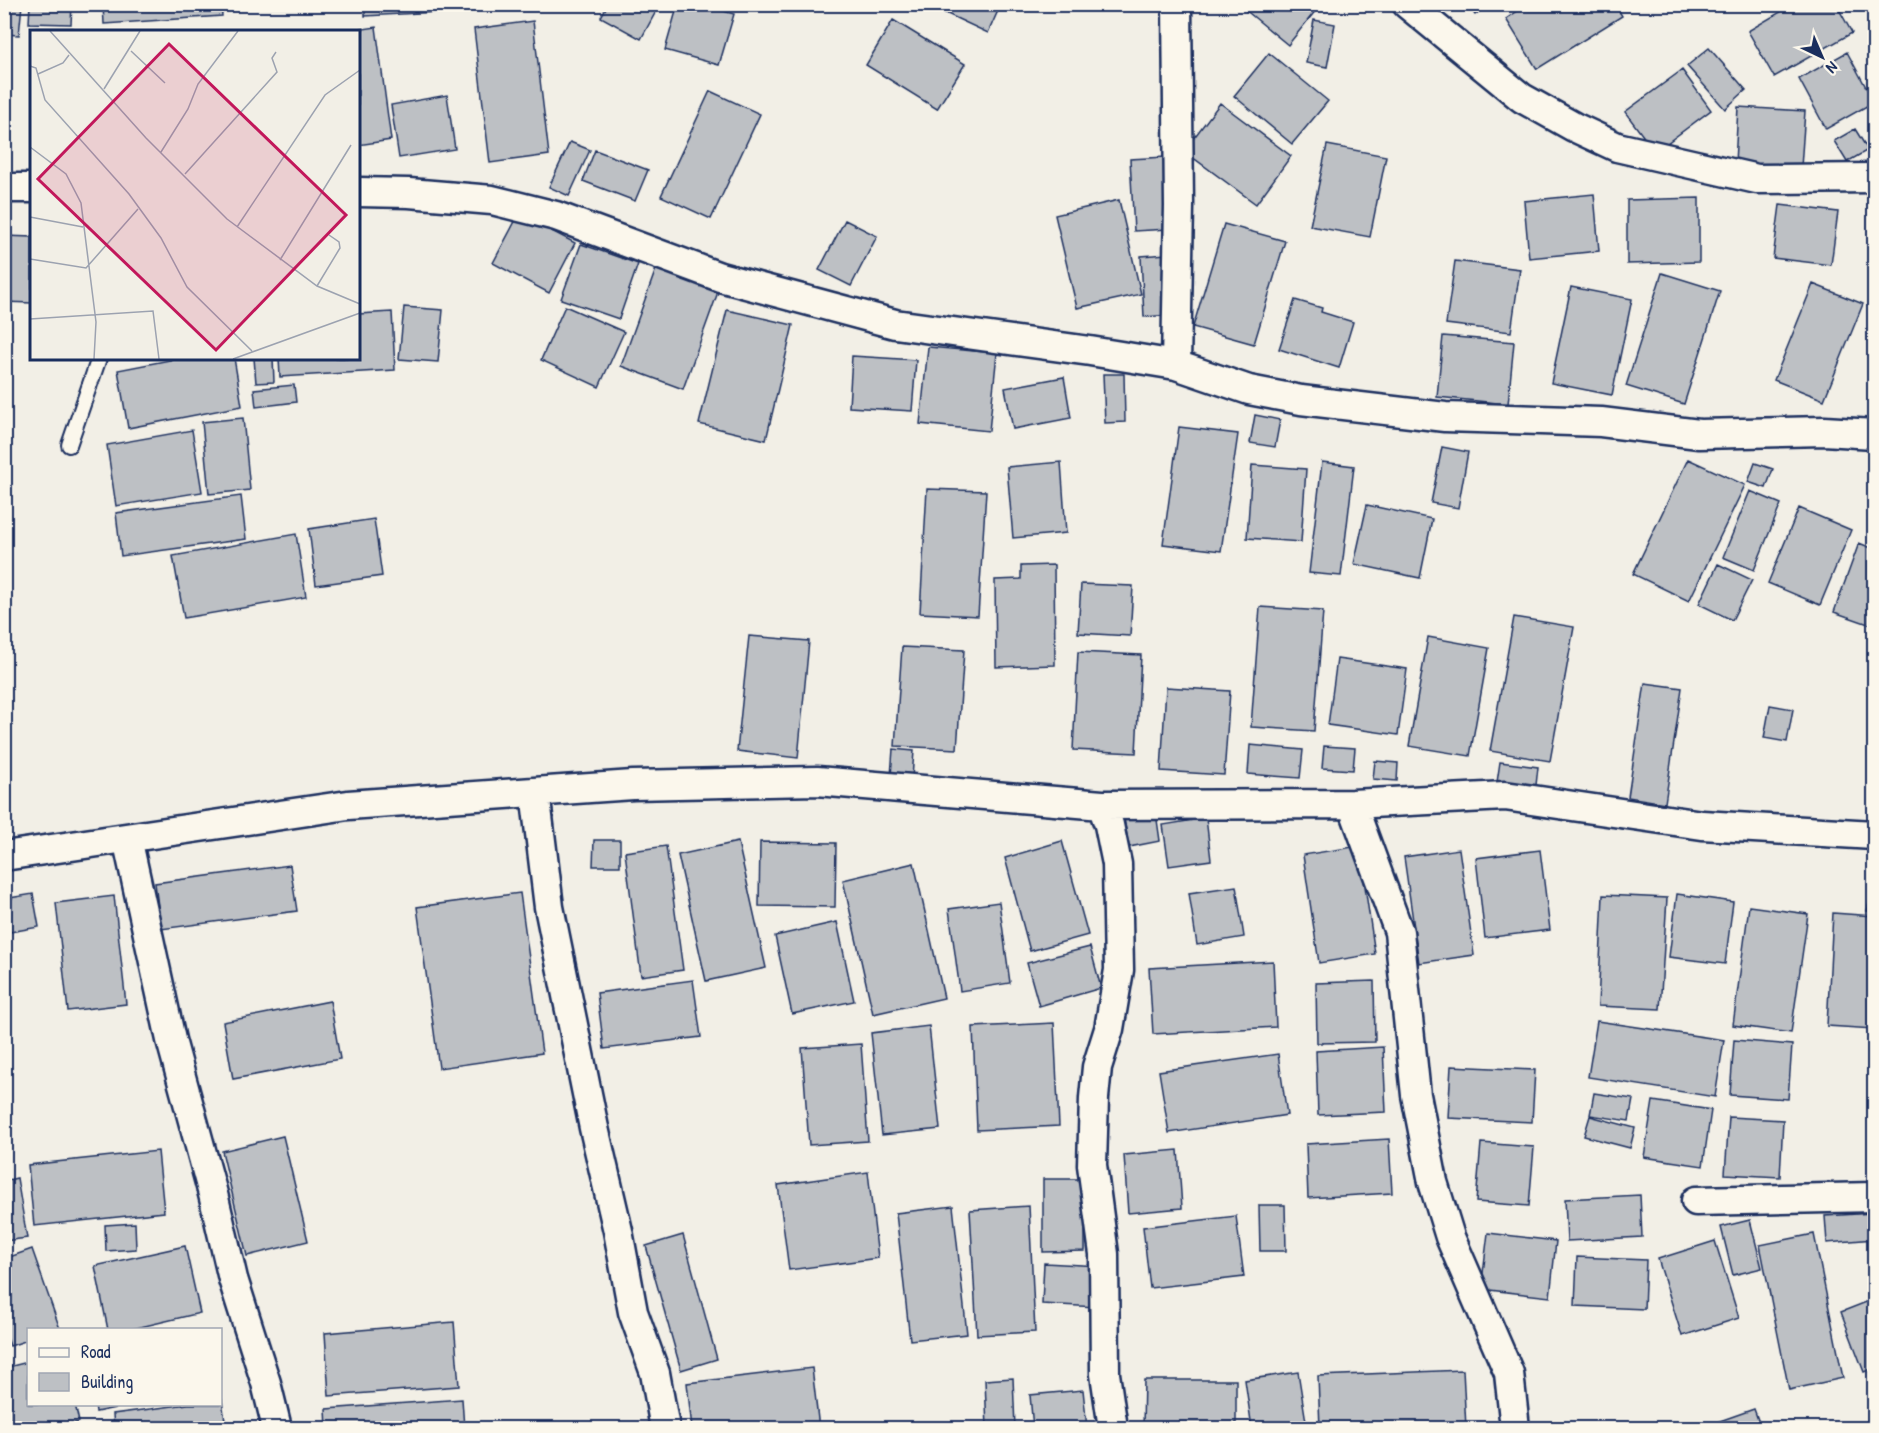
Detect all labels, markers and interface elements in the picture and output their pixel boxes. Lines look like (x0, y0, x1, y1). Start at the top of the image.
north arrow (1792, 27, 1852, 87)
inset map (30, 30, 360, 360)
text: N (1821, 57, 1843, 79)
legend (27, 1328, 222, 1406)
text: Road (81, 1339, 111, 1364)
text: Building (81, 1369, 133, 1394)

